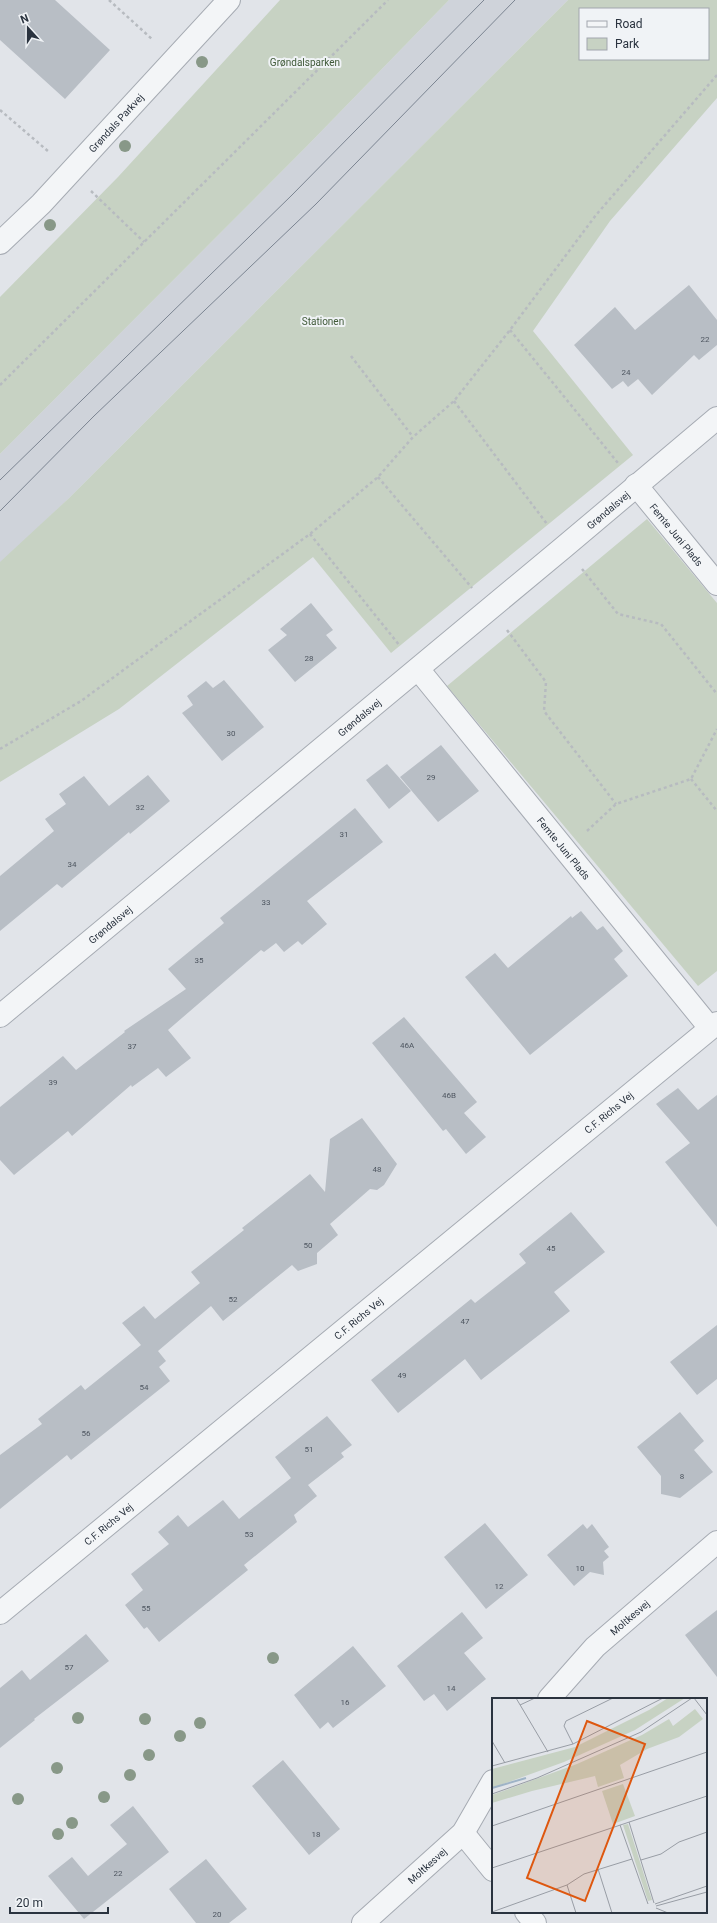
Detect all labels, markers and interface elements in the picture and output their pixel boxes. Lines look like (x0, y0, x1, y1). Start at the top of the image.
north arrow (8, 8, 48, 48)
legend (579, 8, 709, 60)
text: N (19, 12, 31, 27)
text: Road (615, 17, 643, 31)
text: Park (615, 37, 640, 51)
park label: Grøndalsparken (270, 57, 340, 68)
street label: Grøndals Parkvej (87, 92, 146, 155)
park label: Stationen (302, 316, 344, 327)
house number: 22 (701, 335, 710, 344)
house number: 24 (622, 368, 631, 377)
street label: Grøndalsvej (585, 489, 632, 531)
street label: Femte Juni Plads (647, 502, 705, 568)
house number: 28 (305, 654, 314, 663)
street label: Grøndalsvej (336, 697, 383, 739)
house number: 30 (227, 729, 236, 738)
house number: 29 (427, 773, 436, 782)
house number: 32 (136, 803, 145, 812)
street label: Femte Juni Plads (535, 815, 592, 882)
house number: 31 (340, 830, 349, 839)
house number: 34 (68, 860, 77, 869)
house number: 33 (262, 898, 271, 907)
street label: Grøndalsvej (87, 904, 134, 946)
house number: 35 (195, 956, 204, 965)
house number: 46A (400, 1041, 415, 1050)
house number: 37 (128, 1042, 137, 1051)
house number: 39 (49, 1078, 58, 1087)
street label: C.F. Richs Vej (582, 1090, 635, 1136)
house number: 46B (442, 1091, 456, 1100)
house number: 48 (373, 1165, 382, 1174)
house number: 50 (304, 1241, 313, 1250)
house number: 45 (547, 1244, 556, 1253)
house number: 52 (229, 1295, 238, 1304)
street label: C.F. Richs Vej (332, 1295, 385, 1342)
house number: 47 (461, 1317, 470, 1326)
house number: 49 (398, 1371, 407, 1380)
house number: 54 (140, 1383, 149, 1392)
house number: 56 (82, 1429, 91, 1438)
house number: 51 (305, 1445, 314, 1454)
house number: 8 (680, 1472, 685, 1481)
street label: C.F. Richs Vej (82, 1501, 135, 1548)
house number: 53 (245, 1530, 254, 1539)
house number: 10 (576, 1564, 585, 1573)
house number: 12 (495, 1582, 504, 1591)
street label: Moltkesvej (608, 1598, 652, 1638)
house number: 55 (142, 1604, 151, 1613)
house number: 57 (65, 1663, 74, 1672)
house number: 14 (447, 1684, 456, 1693)
house number: 16 (341, 1698, 350, 1707)
inset map (492, 1698, 707, 1913)
house number: 18 (312, 1830, 321, 1839)
street label: Moltkesvej (406, 1846, 449, 1886)
house number: 22 (114, 1869, 123, 1878)
scale bar (10, 1889, 108, 1915)
text: 20 m (16, 1896, 43, 1910)
house number: 20 (213, 1910, 222, 1919)

